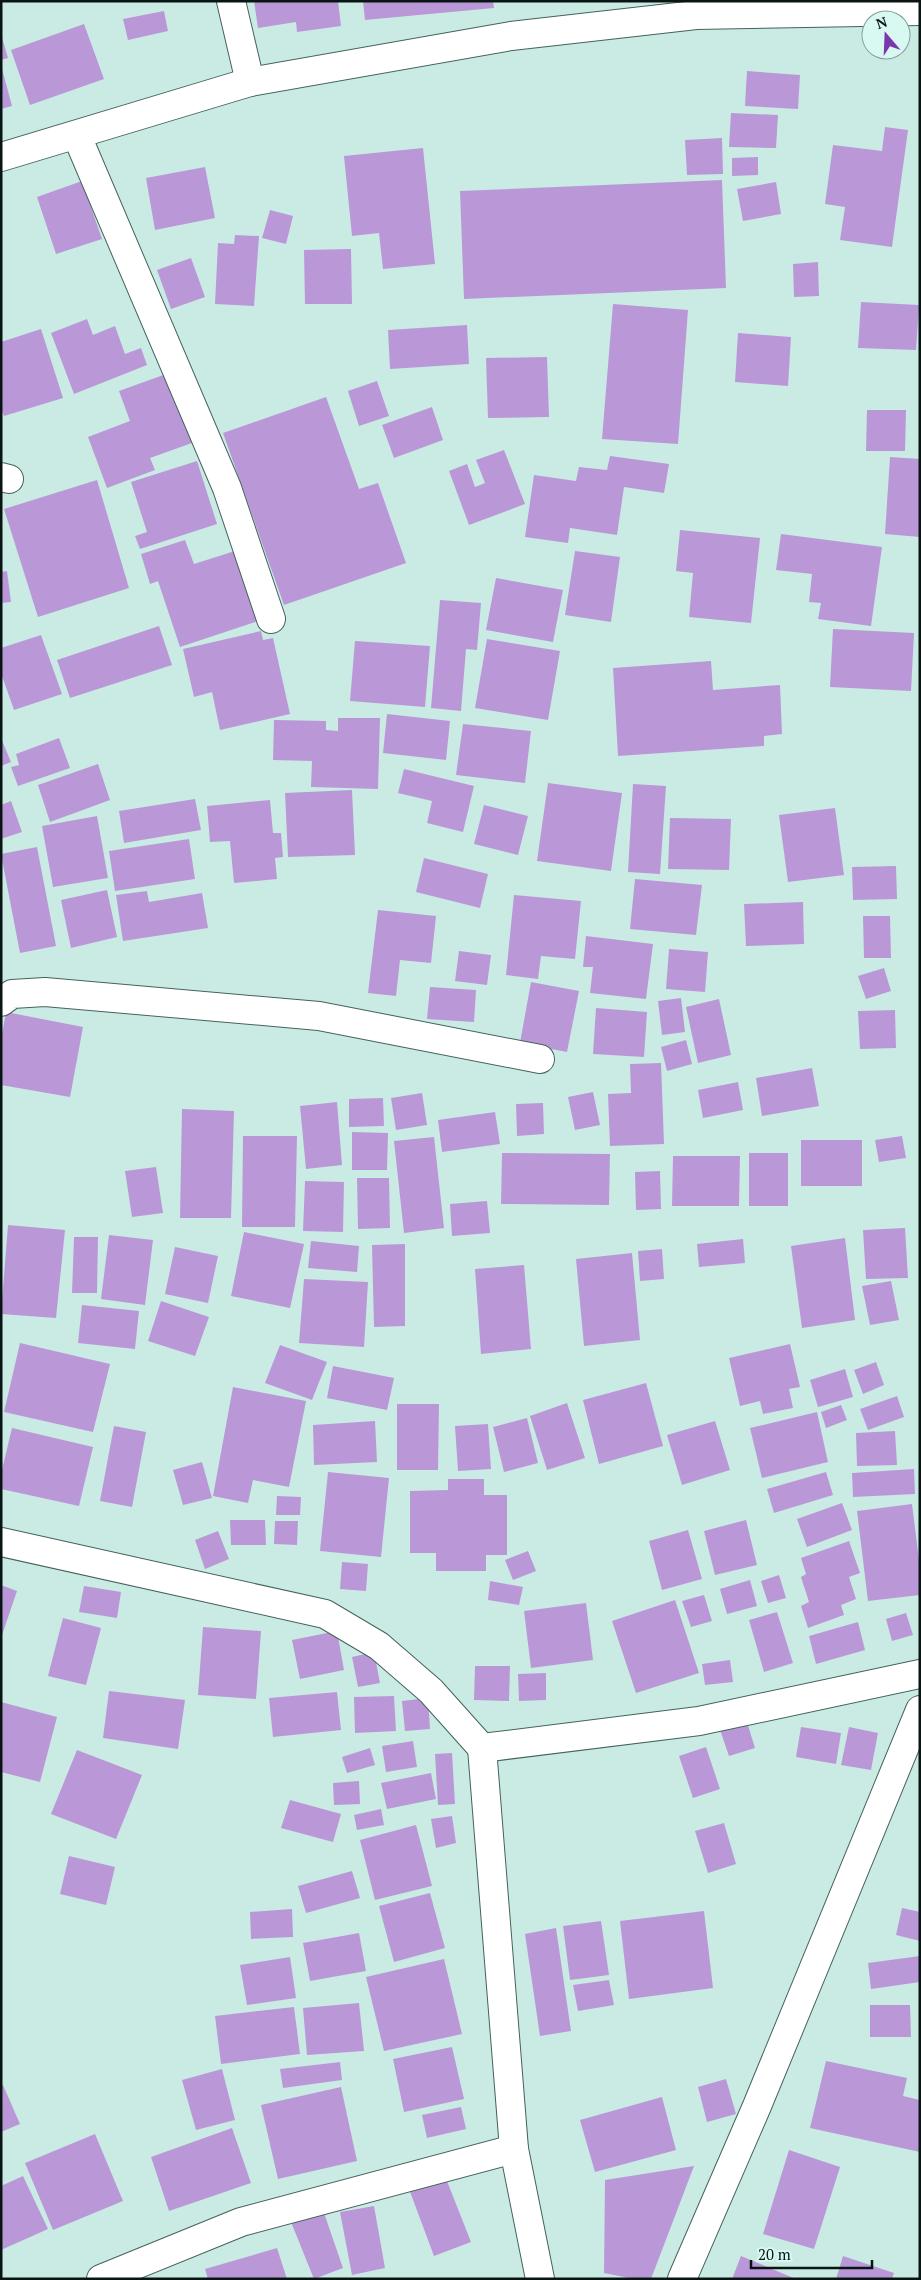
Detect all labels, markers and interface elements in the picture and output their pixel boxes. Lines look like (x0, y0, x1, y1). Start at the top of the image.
north arrow (861, 10, 911, 60)
text: N (873, 11, 890, 33)
scale bar (751, 2238, 872, 2270)
text: 20 m (758, 2244, 791, 2264)

